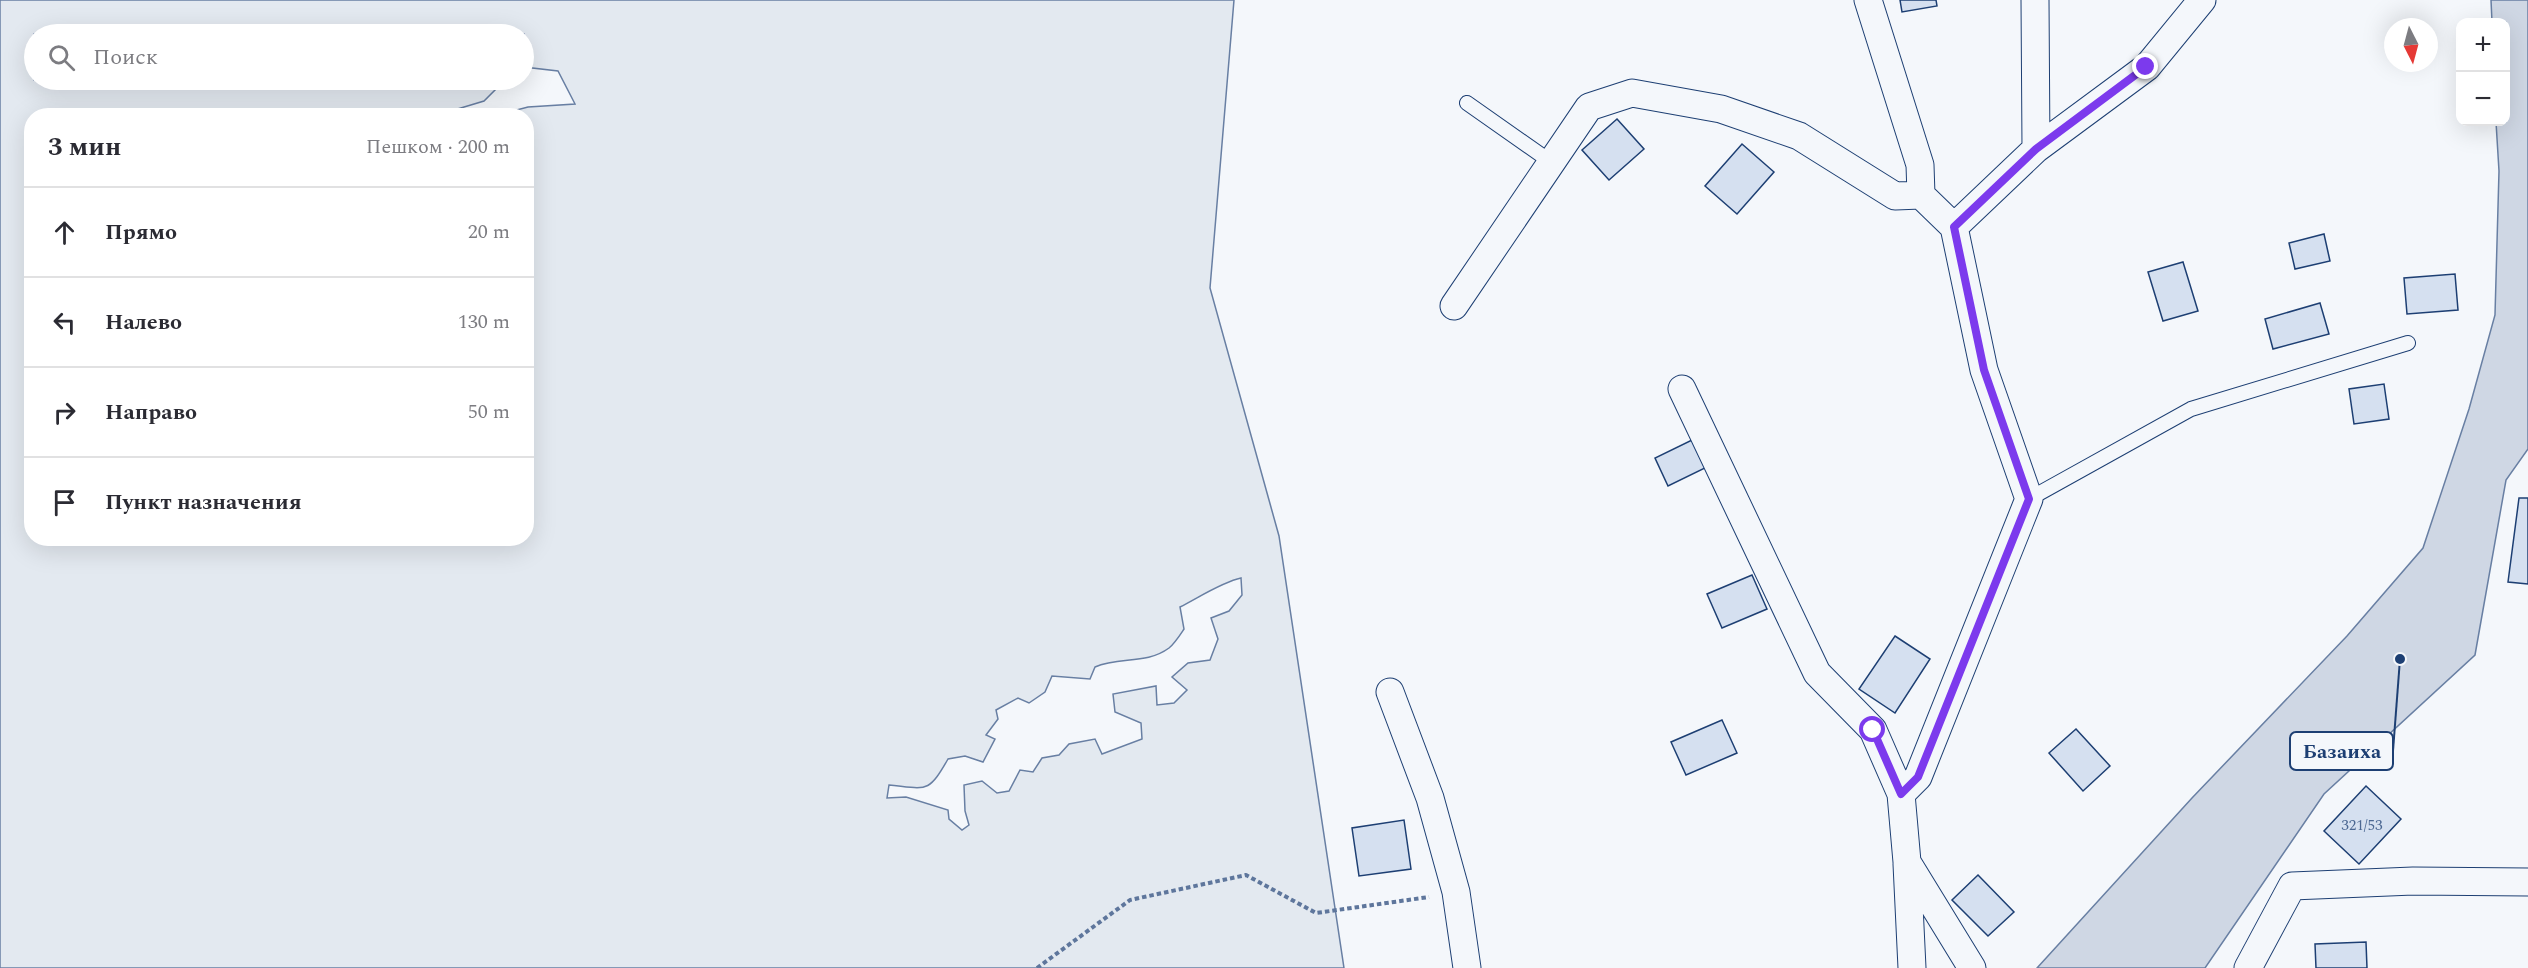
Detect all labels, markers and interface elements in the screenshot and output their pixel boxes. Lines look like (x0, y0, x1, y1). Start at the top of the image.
north arrow (2384, 18, 2438, 72)
map controls (2456, 18, 2510, 126)
button: + (2456, 18, 2510, 72)
search box (24, 24, 534, 90)
icon: search (45, 41, 78, 74)
text: Поиск (93, 41, 158, 74)
route end (2132, 53, 2158, 79)
button: − (2456, 72, 2510, 126)
text: 3 мин (48, 127, 121, 167)
text: Пешком · 200 m (366, 132, 510, 162)
icon: ahead (48, 216, 81, 249)
text: Прямо (105, 216, 177, 249)
text: 20 m (468, 217, 510, 247)
icon: left (48, 306, 81, 339)
text: Налево (105, 306, 182, 339)
text: 130 m (458, 307, 510, 337)
icon: right (48, 396, 81, 429)
text: Направо (105, 396, 197, 429)
text: 50 m (468, 397, 510, 427)
icon: arrive (48, 486, 81, 519)
text: Пункт назначения (105, 486, 302, 519)
route start (1859, 716, 1885, 742)
callout: Базаиха (2290, 732, 2393, 770)
text: Базаиха (2303, 737, 2382, 767)
house number: 321/53 (2341, 814, 2383, 837)

